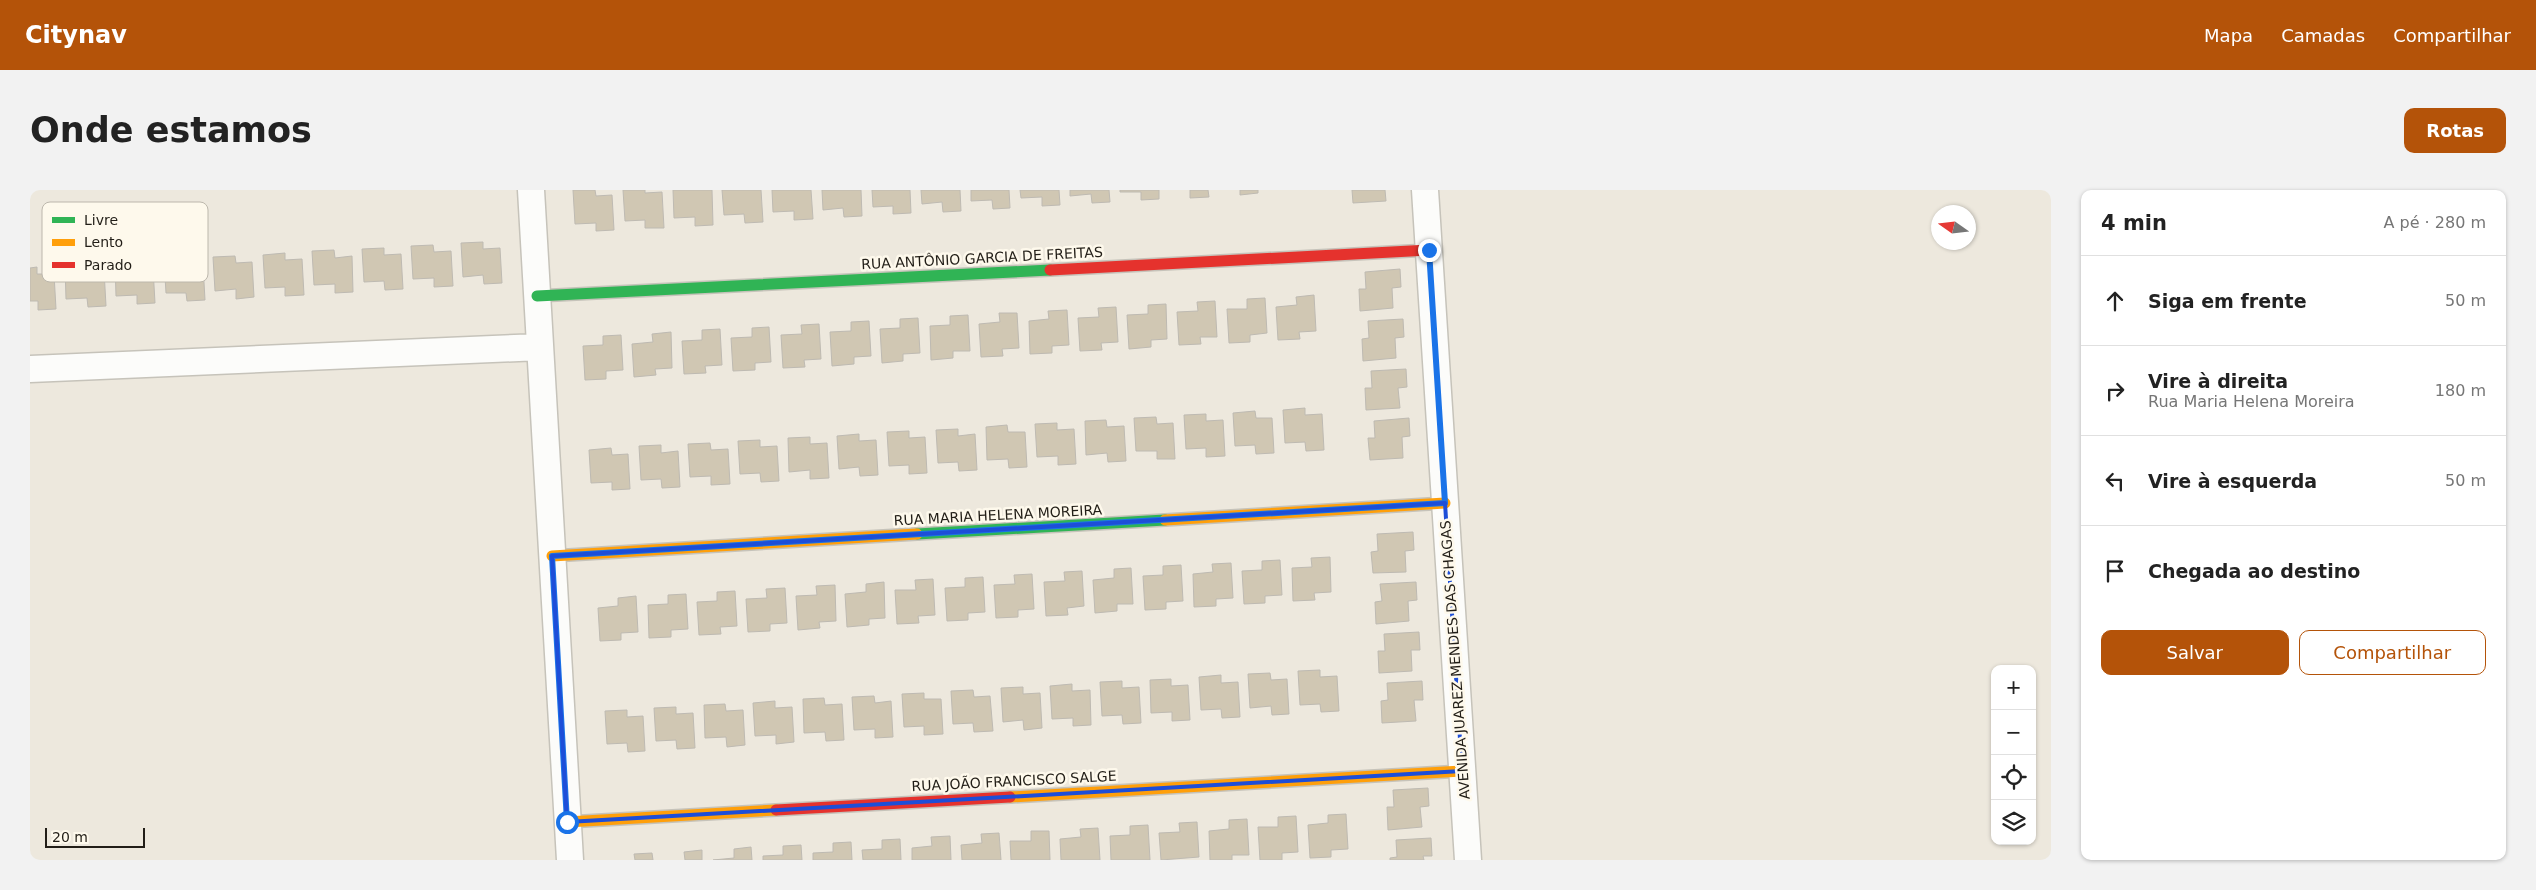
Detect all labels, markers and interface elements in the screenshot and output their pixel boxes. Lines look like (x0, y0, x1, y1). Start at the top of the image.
text: Citynav (25, 21, 127, 49)
text: Mapa (2204, 25, 2253, 46)
text: Camadas (2281, 25, 2365, 46)
text: Compartilhar (2393, 25, 2511, 46)
button: Rotas (2404, 108, 2506, 153)
text: Onde estamos (30, 110, 312, 150)
legend (42, 202, 208, 282)
north arrow (1931, 205, 1976, 250)
text: 4 min (2101, 211, 2167, 235)
text: Livre (84, 212, 118, 228)
text: A pé · 280 m (2384, 213, 2486, 232)
text: Lento (84, 234, 123, 250)
route end (1418, 239, 1441, 262)
street label: RUA ANTÔNIO GARCIA DE FREITAS (861, 243, 1103, 272)
text: Parado (84, 257, 132, 273)
icon: ahead (2101, 287, 2129, 315)
text: Siga em frente (2148, 290, 2307, 312)
text: 50 m (2445, 291, 2486, 310)
text: Vire à direita (2148, 370, 2288, 392)
icon: right (2101, 377, 2129, 405)
text: 180 m (2435, 381, 2486, 400)
text: Rua Maria Helena Moreira (2148, 392, 2355, 411)
icon: left (2101, 467, 2129, 495)
text: Vire à esquerda (2148, 470, 2317, 492)
text: 50 m (2445, 471, 2486, 490)
street label: RUA MARIA HELENA MOREIRA (893, 502, 1103, 528)
street label: AVENIDA JUAREZ MENDES DAS CHAGAS (1437, 520, 1473, 800)
icon: arrive (2101, 557, 2129, 585)
text: Chegada ao destino (2148, 560, 2360, 582)
button: Salvar (2101, 630, 2289, 675)
button: Compartilhar (2299, 630, 2486, 675)
map controls (1991, 665, 2036, 845)
button: + (1991, 665, 2036, 710)
button: − (1991, 710, 2036, 755)
button: locate (1991, 755, 2036, 800)
street label: RUA JOÃO FRANCISCO SALGE (911, 768, 1117, 794)
button: layers (1991, 800, 2036, 845)
route start (556, 811, 579, 834)
scale bar (45, 825, 145, 848)
text: 20 m (52, 829, 88, 845)

